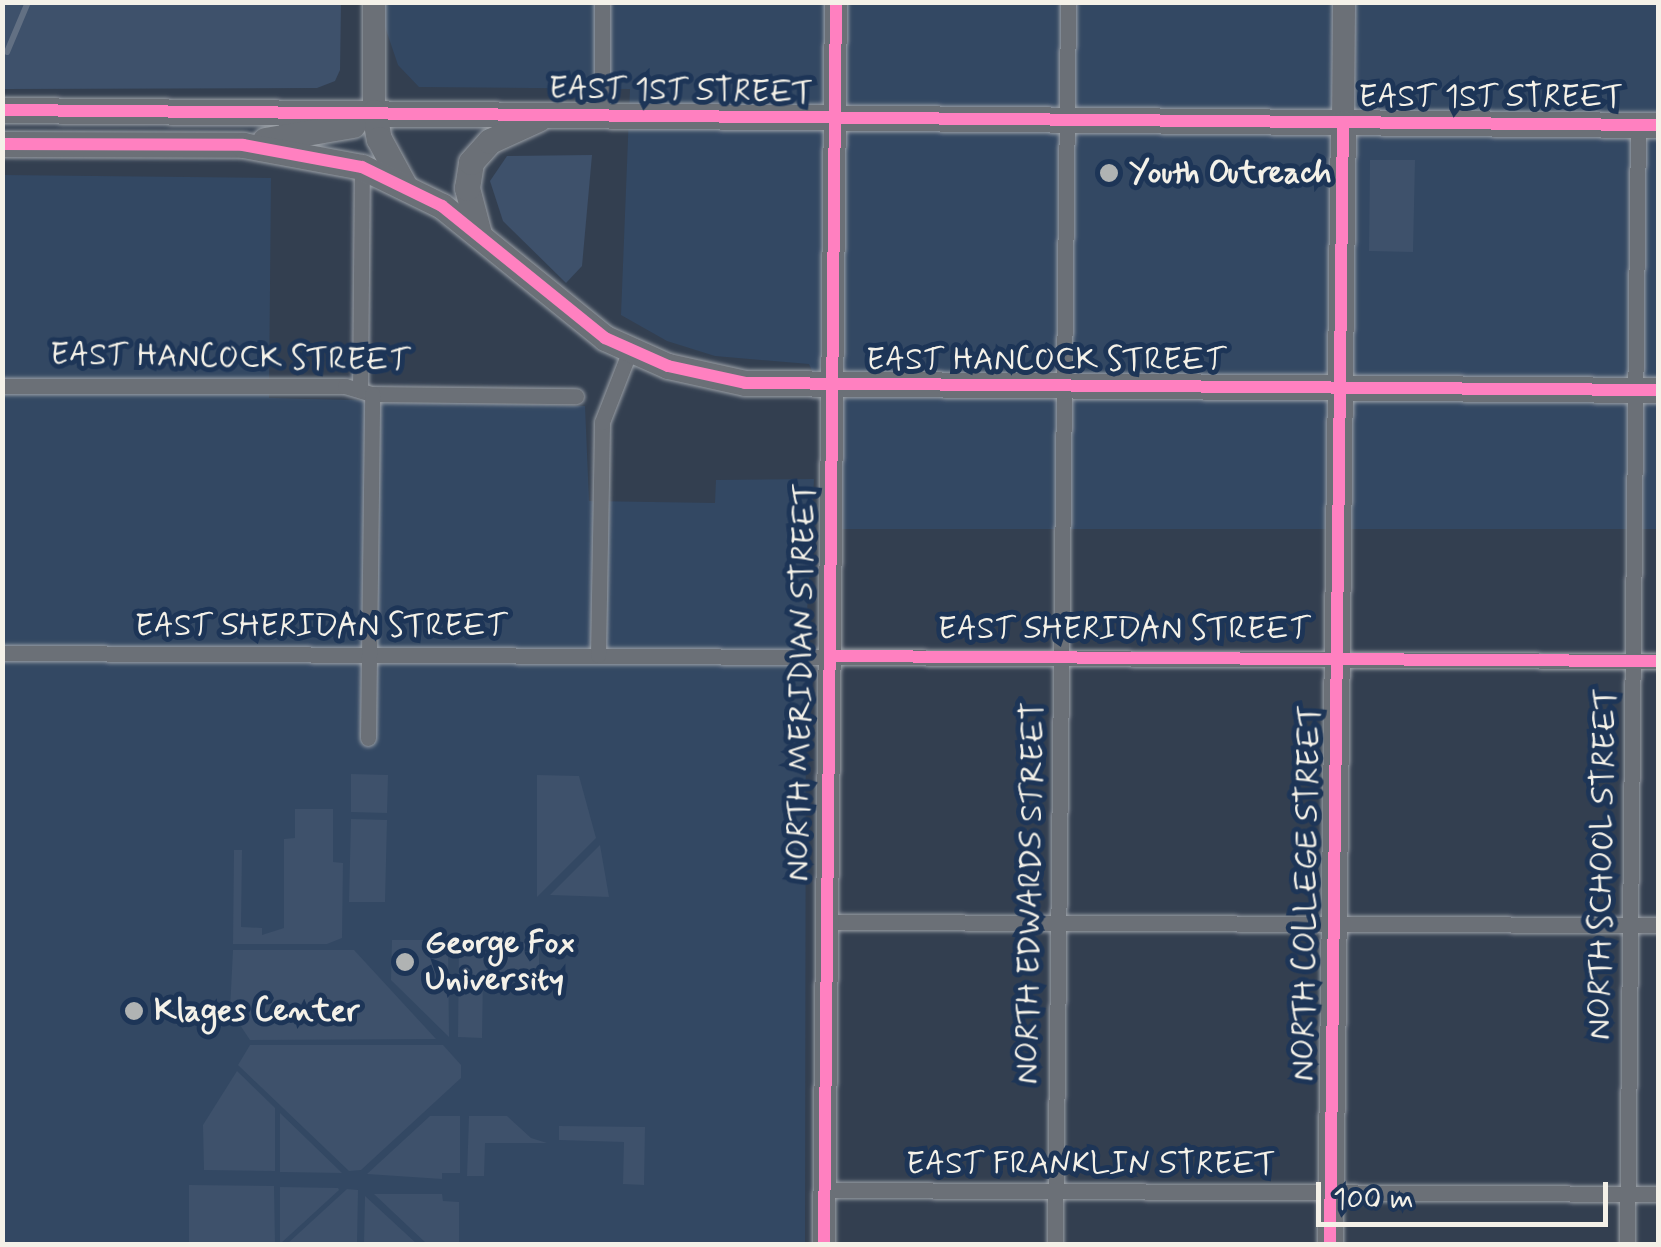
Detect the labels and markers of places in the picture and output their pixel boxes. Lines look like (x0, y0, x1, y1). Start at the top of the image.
place label: Youth Outreach (1129, 154, 1332, 192)
marker: Youth Outreach (1098, 162, 1120, 184)
place label: George Fox University (425, 925, 575, 1000)
marker: George Fox University (394, 951, 416, 973)
place label: Klages Center (154, 992, 354, 1030)
marker: Klages Center (123, 1000, 145, 1022)

